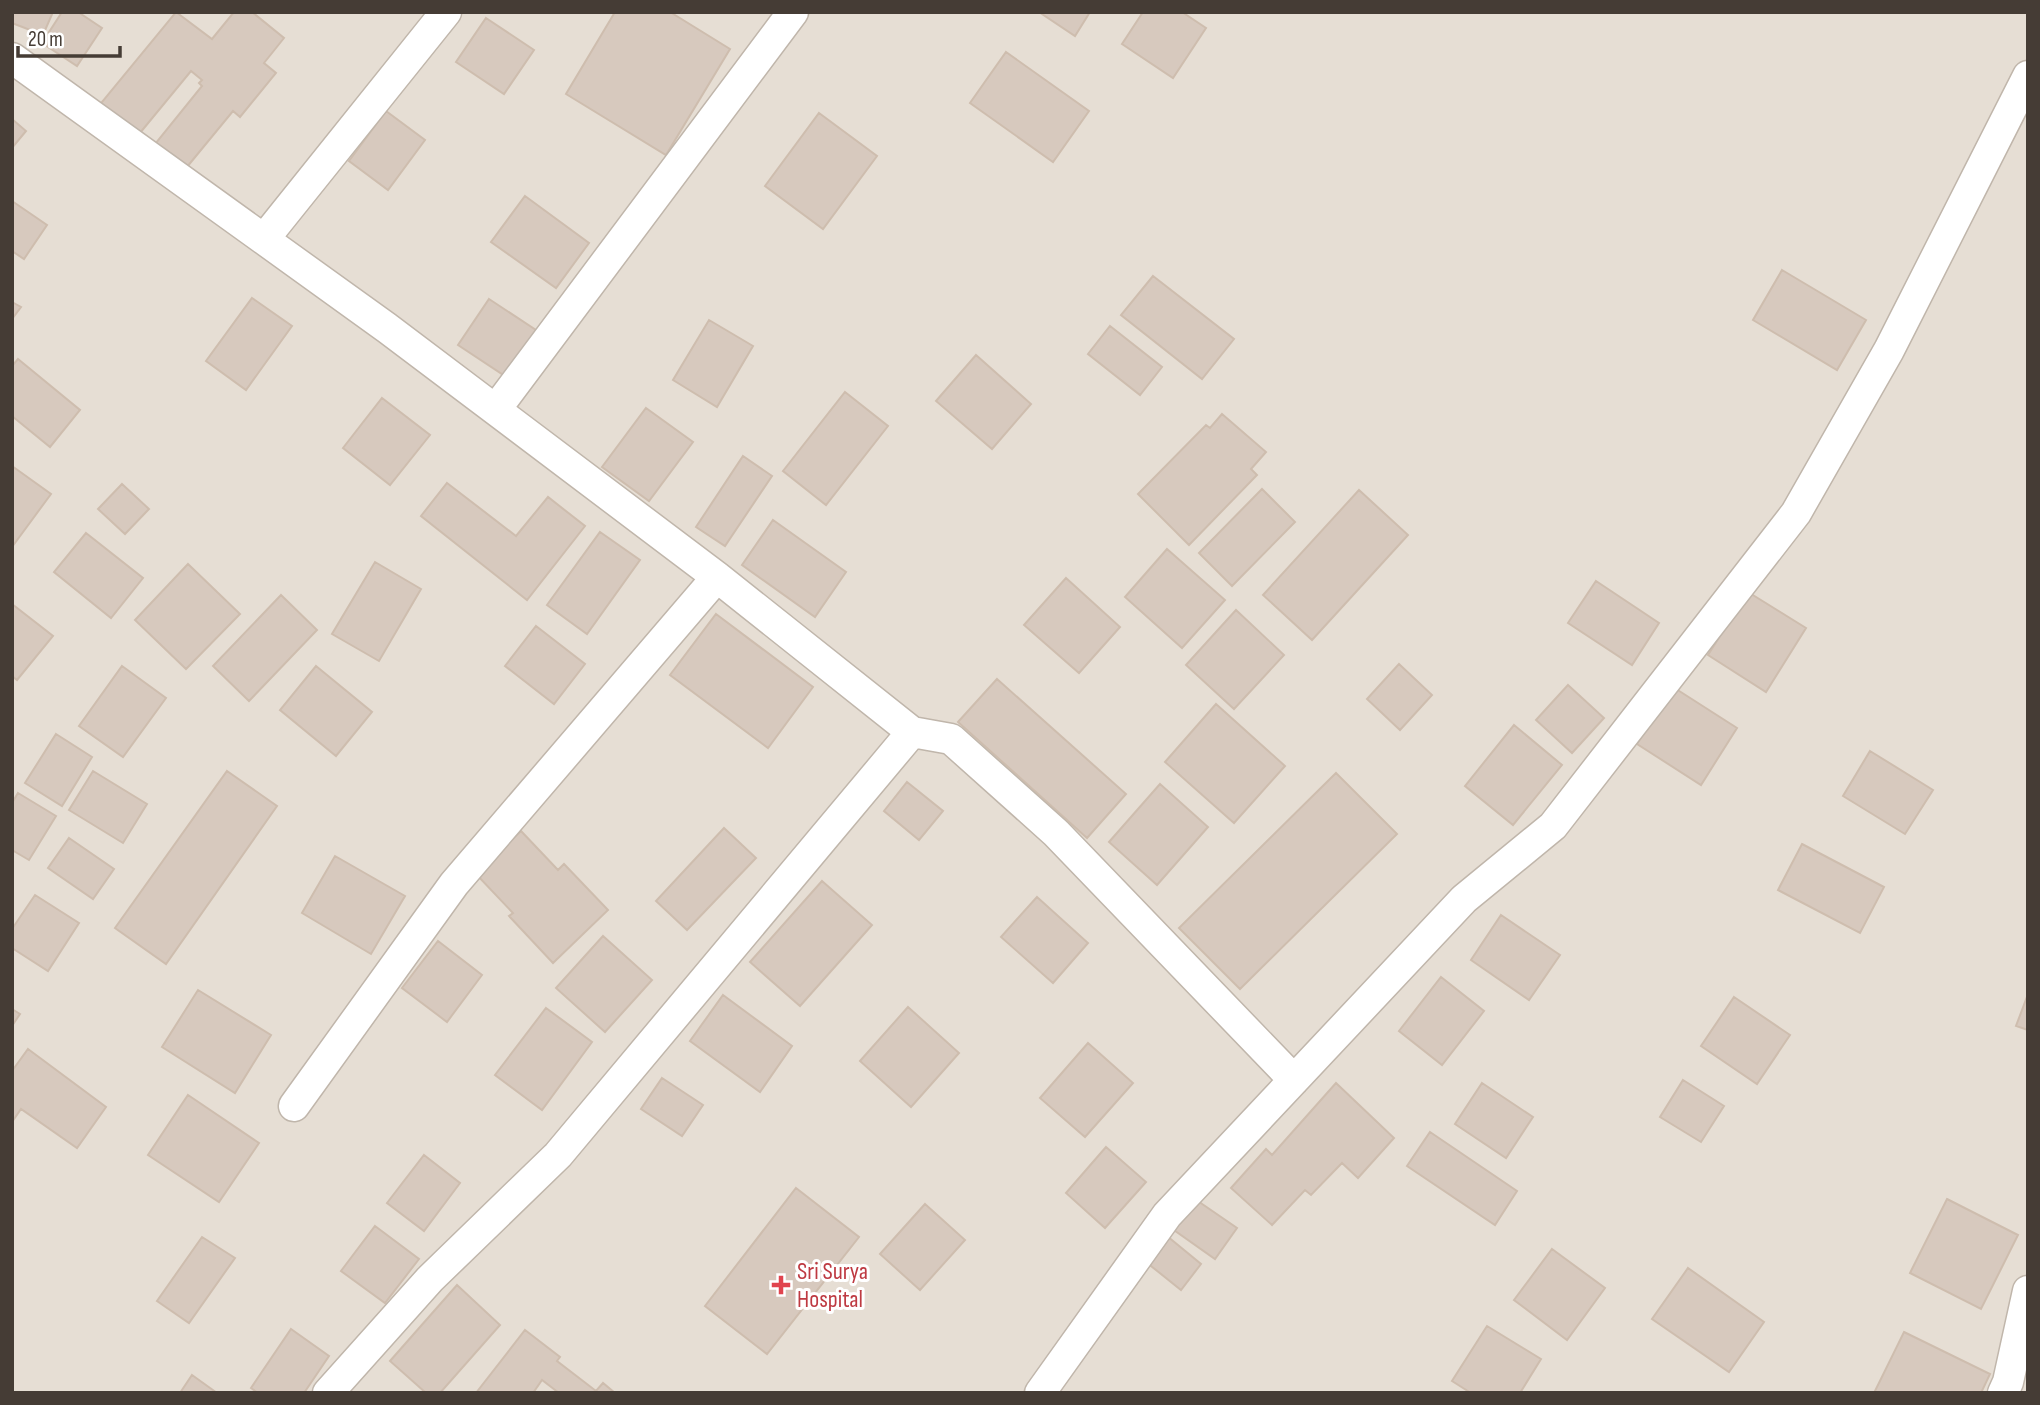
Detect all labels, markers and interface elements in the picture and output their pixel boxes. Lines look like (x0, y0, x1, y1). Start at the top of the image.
scale bar (18, 14, 119, 58)
text: 20 m (28, 27, 63, 52)
place label: Sri Surya Hospital (797, 1257, 868, 1314)
marker: Sri Surya Hospital (771, 1275, 791, 1295)

